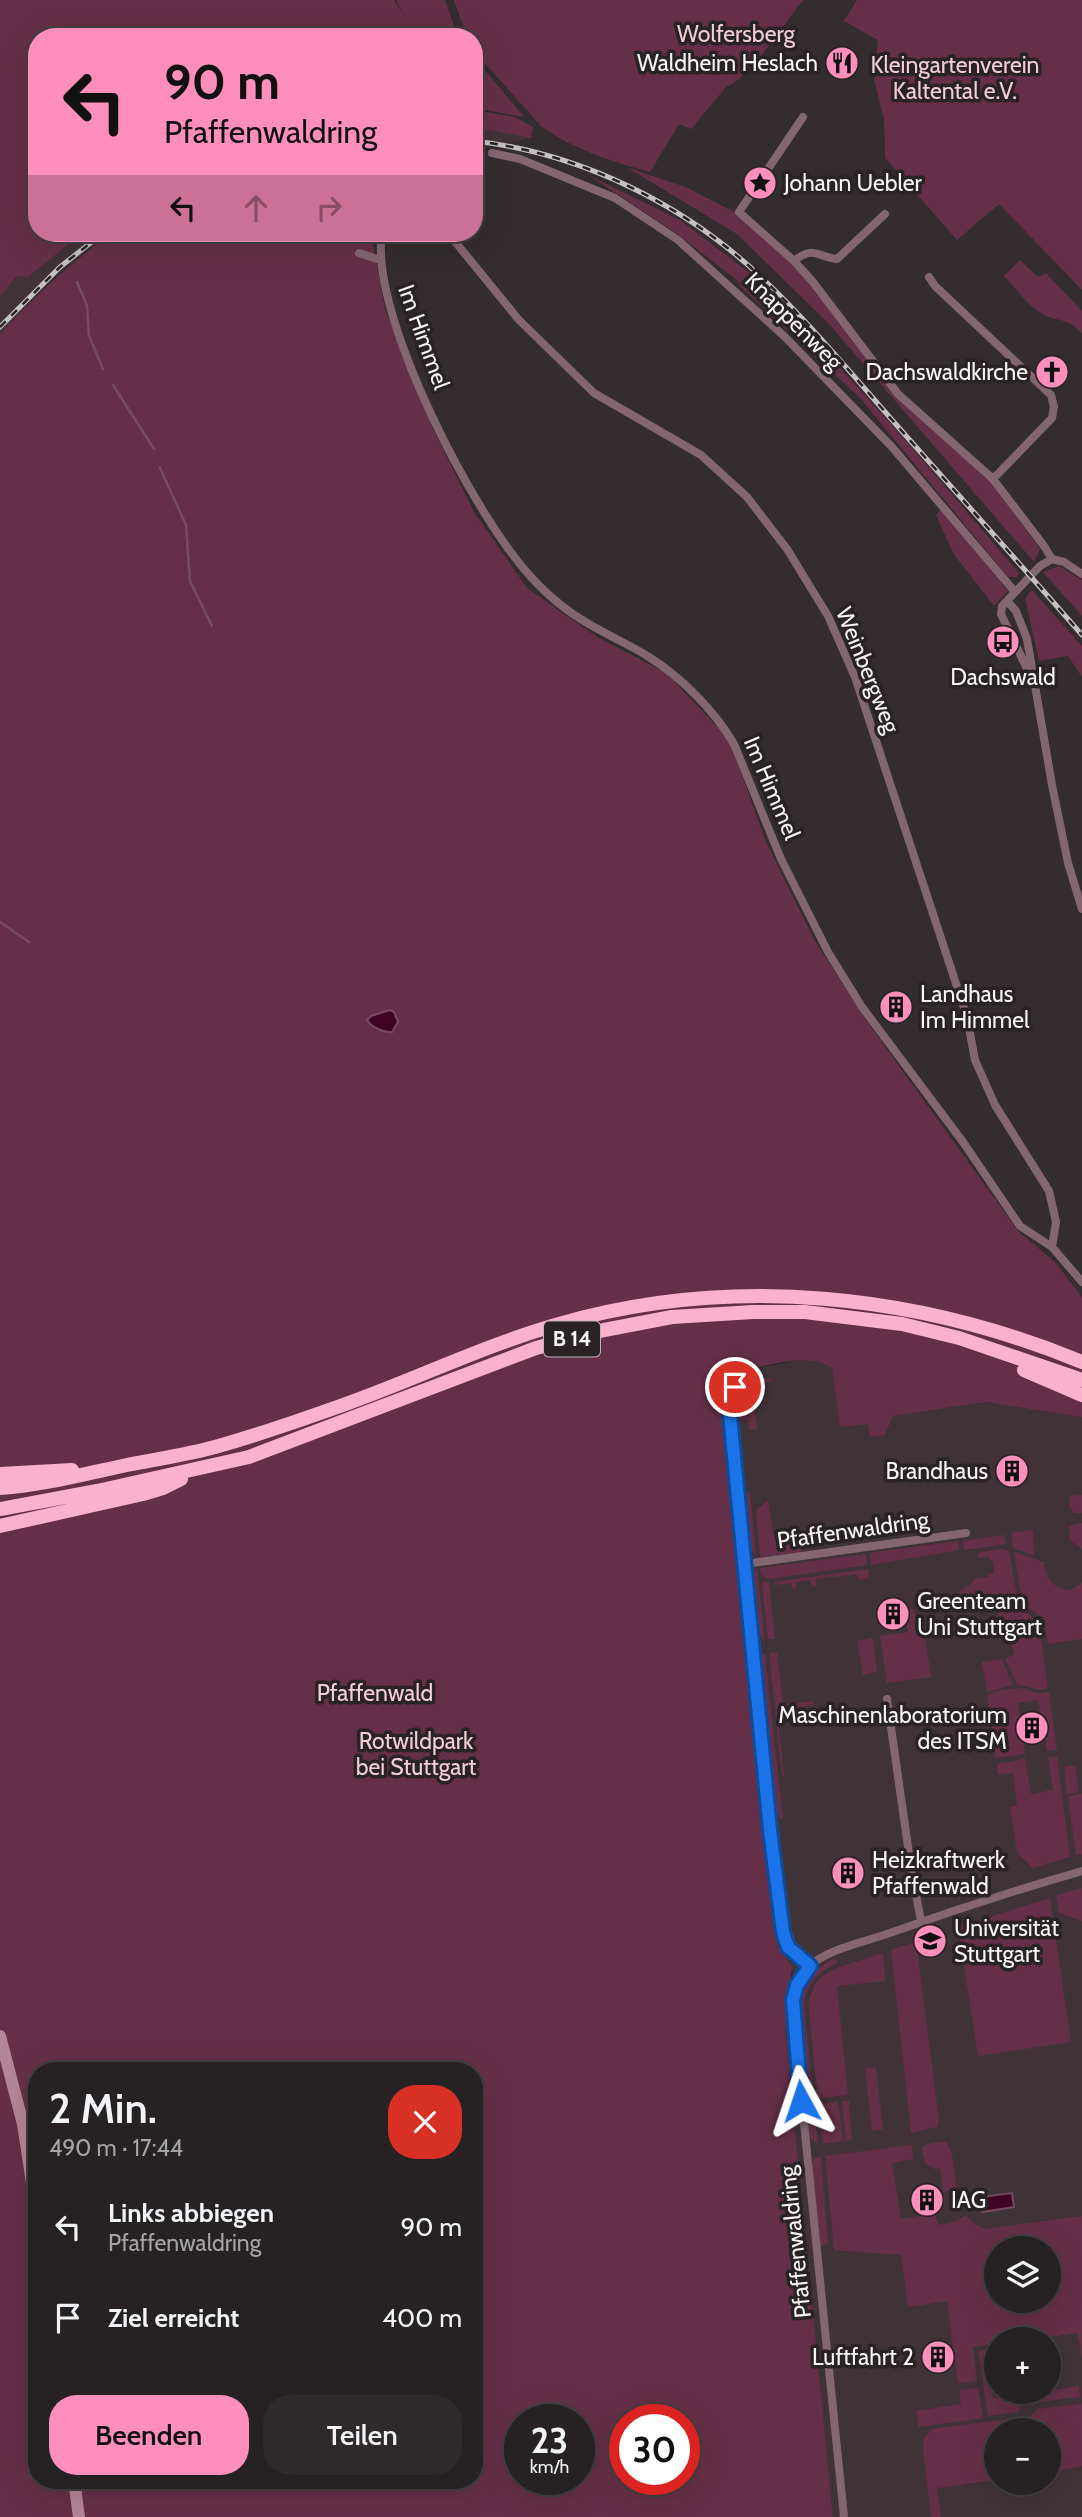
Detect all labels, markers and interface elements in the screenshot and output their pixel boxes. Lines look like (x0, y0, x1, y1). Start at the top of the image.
park label: Wolfersberg (677, 20, 796, 48)
restaurant icon: Waldheim Heslach (823, 44, 861, 82)
place label: Waldheim Heslach (637, 49, 818, 77)
park label: Kleingartenverein Kaltental e.V. (871, 51, 1039, 105)
text: 90 m (164, 52, 280, 111)
icon: left (49, 56, 140, 147)
text: Pfaffenwaldring (164, 112, 377, 151)
place icon: Johann Uebler (741, 164, 779, 202)
place label: Johann Uebler (783, 169, 923, 197)
icon: left (164, 189, 202, 227)
icon: ahead (237, 189, 275, 227)
icon: right (310, 189, 348, 227)
street label: Knappenweg (739, 266, 849, 376)
street label: Im Himmel (392, 281, 456, 394)
church icon: Dachswaldkirche (1033, 353, 1071, 391)
place label: Dachswaldkirche (865, 358, 1028, 386)
street label: Weinbergweg (830, 603, 906, 738)
bus stop icon: Dachswald (984, 623, 1022, 661)
place label: Dachswald (950, 663, 1056, 691)
street label: Im Himmel (738, 732, 806, 844)
place label: Landhaus Im Himmel (920, 980, 1030, 1034)
building icon: Landhaus Im Himmel (877, 988, 915, 1026)
road number: B 14 (544, 1322, 600, 1356)
pin (705, 1357, 765, 1417)
icon: arrive (716, 1368, 754, 1406)
building icon: Brandhaus (993, 1452, 1031, 1490)
place label: Brandhaus (886, 1457, 988, 1485)
street label: Pfaffenwaldring (775, 1505, 931, 1555)
place label: Greenteam Uni Stuttgart (917, 1587, 1042, 1641)
building icon: Greenteam Uni Stuttgart (874, 1595, 912, 1633)
park label: Pfaffenwald (317, 1679, 433, 1707)
place label: Maschinenlaboratorium des ITSM (778, 1701, 1007, 1755)
building icon: Maschinenlaboratorium des ITSM (1013, 1709, 1051, 1747)
park label: Rotwildpark bei Stuttgart (356, 1727, 476, 1781)
place label: Heizkraftwerk Pfaffenwald (872, 1846, 1006, 1900)
building icon: Heizkraftwerk Pfaffenwald (829, 1854, 867, 1892)
place label: Universität Stuttgart (954, 1914, 1059, 1968)
school or university icon: Universität Stuttgart (911, 1922, 949, 1960)
position arrow (764, 2064, 838, 2138)
text: 2 Min. (49, 2082, 157, 2134)
button: close (388, 2085, 462, 2159)
text: 490 m · 17:44 (49, 2134, 183, 2162)
street label: Pfaffenwaldring (773, 2164, 817, 2320)
building icon: IAG (908, 2181, 946, 2219)
place label: IAG (951, 2186, 986, 2214)
text: Links abbiegen (108, 2197, 274, 2229)
icon: left (49, 2208, 87, 2246)
text: 90 m (400, 2211, 462, 2243)
text: Pfaffenwaldring (108, 2229, 261, 2257)
map controls (984, 2236, 1061, 2495)
button: layers (984, 2236, 1061, 2313)
icon: arrive (49, 2299, 87, 2337)
text: Ziel erreicht (108, 2302, 239, 2334)
text: 400 m (382, 2302, 462, 2334)
button: + (984, 2327, 1061, 2404)
building icon: Luftfahrt 2 (919, 2338, 957, 2376)
place label: Luftfahrt 2 (812, 2343, 914, 2371)
button: Beenden (49, 2395, 249, 2475)
button: Teilen (263, 2395, 462, 2475)
speed limit sign: 30 (609, 2404, 700, 2495)
button: − (984, 2418, 1061, 2495)
text: 23 (531, 2419, 568, 2462)
text: km/h (530, 2456, 569, 2478)

